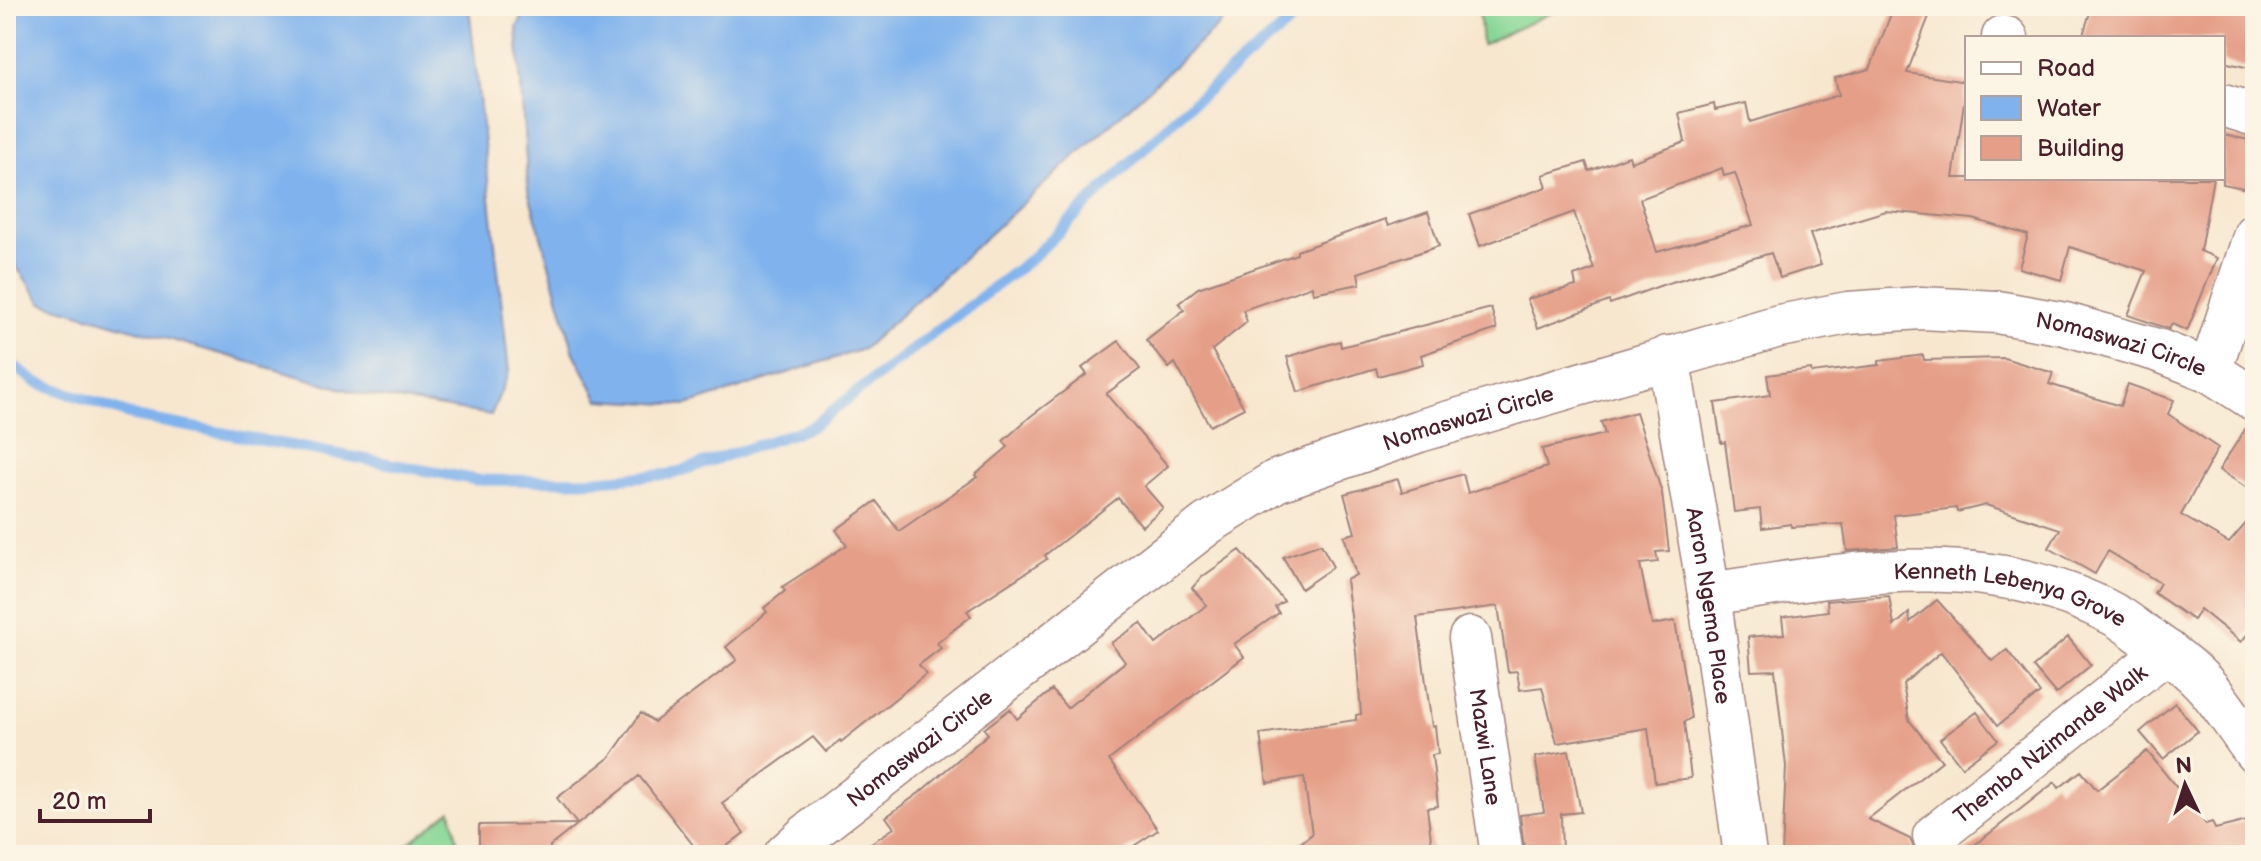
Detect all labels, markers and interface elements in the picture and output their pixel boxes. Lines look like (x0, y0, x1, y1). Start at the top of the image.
legend (1965, 36, 2225, 180)
text: Road (2037, 54, 2095, 83)
text: Water (2037, 94, 2101, 123)
text: Building (2037, 134, 2124, 163)
street label: Nomaswazi Circle (2034, 307, 2210, 383)
street label: Nomaswazi Circle (1379, 380, 1557, 458)
street label: Aaron Ngema Place (1679, 505, 1736, 706)
street label: Kenneth Lebenya Grove (1893, 559, 2131, 634)
street label: Themba Nzimande Walk (1948, 660, 2153, 830)
street label: Nomaswazi Circle (842, 684, 998, 814)
street label: Mazwi Lane (1463, 687, 1507, 807)
north arrow (2145, 745, 2225, 825)
text: N (2175, 753, 2193, 781)
scale bar (40, 773, 150, 823)
text: 20 m (52, 787, 107, 816)

